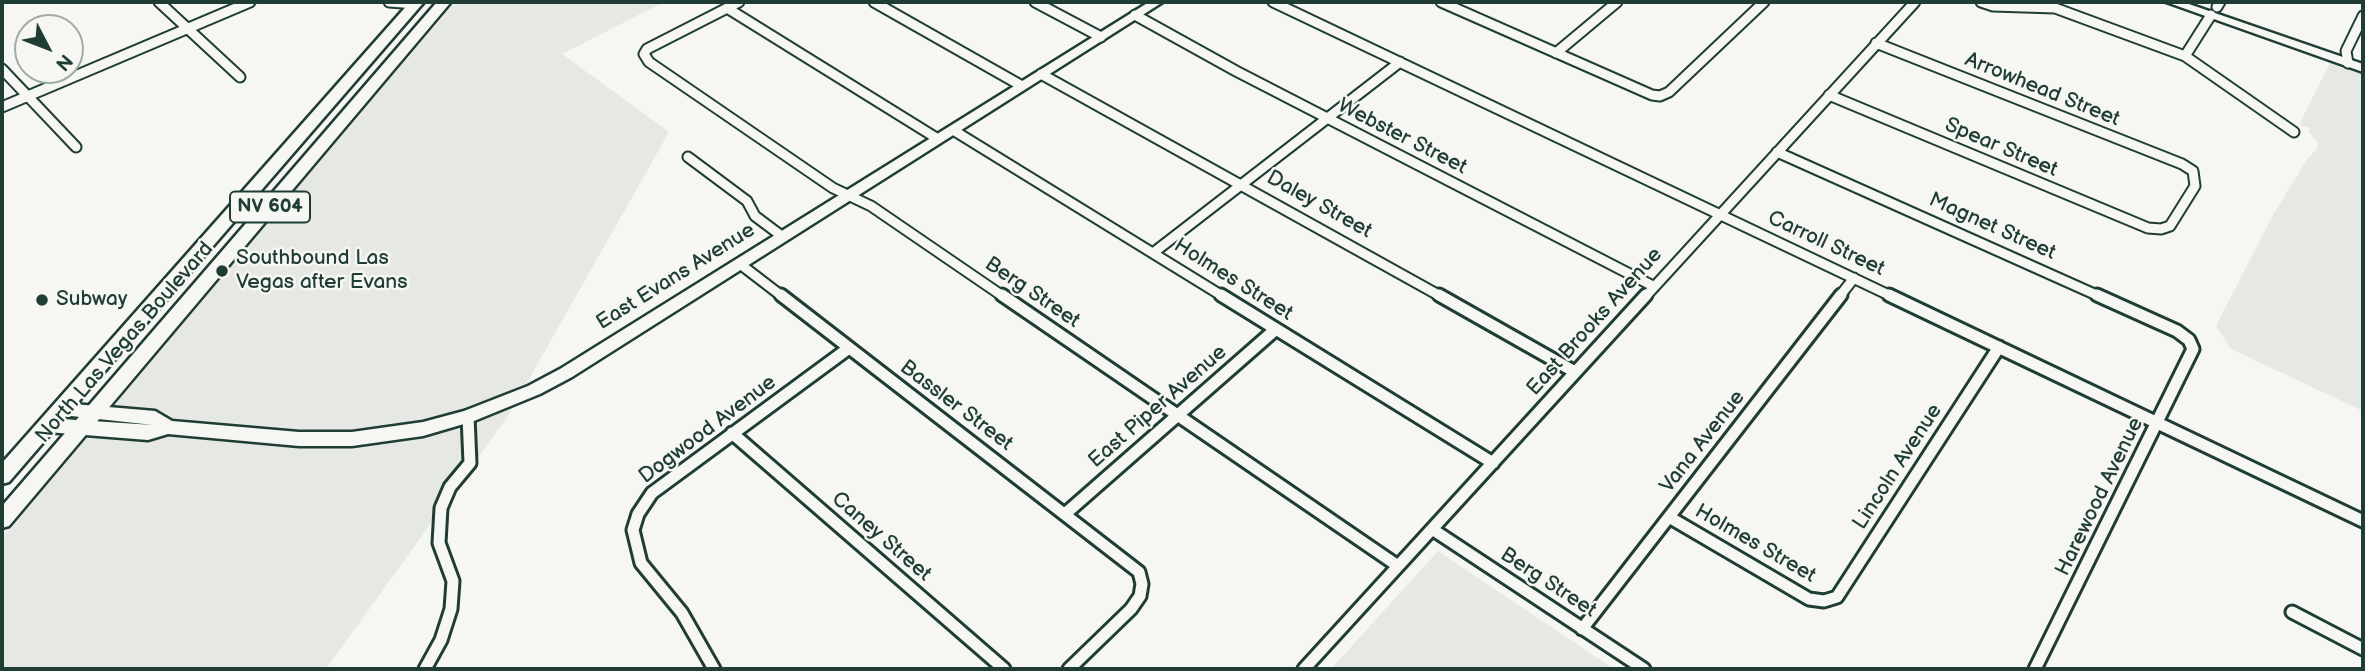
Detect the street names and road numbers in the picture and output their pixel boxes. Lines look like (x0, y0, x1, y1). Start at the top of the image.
street label: Arrowhead Street (1961, 47, 2123, 133)
street label: Webster Street (1333, 94, 1471, 180)
street label: Spear Street (1941, 113, 2061, 183)
street label: Daley Street (1262, 166, 1376, 244)
street label: Magnet Street (1925, 188, 2059, 266)
road number: NV 604 (230, 192, 310, 223)
street label: Carroll Street (1763, 206, 1889, 282)
street label: East Evans Avenue (592, 218, 760, 336)
street label: Holmes Street (1169, 233, 1297, 327)
street label: North Las Vegas Boulevard (31, 237, 219, 449)
street label: East Brooks Avenue (1522, 243, 1668, 401)
street label: Berg Street (980, 252, 1084, 334)
street label: East Piper Avenue (1084, 340, 1232, 474)
street label: Bassler Street (895, 355, 1017, 457)
street label: Dogwood Avenue (635, 370, 781, 490)
street label: Vana Avenue (1655, 386, 1751, 498)
street label: Lincoln Avenue (1848, 399, 1948, 535)
street label: Harewood Avenue (2051, 414, 2149, 580)
street label: Caney Street (826, 487, 936, 587)
street label: Holmes Street (1690, 499, 1820, 589)
street label: Berg Street (1495, 543, 1601, 623)

